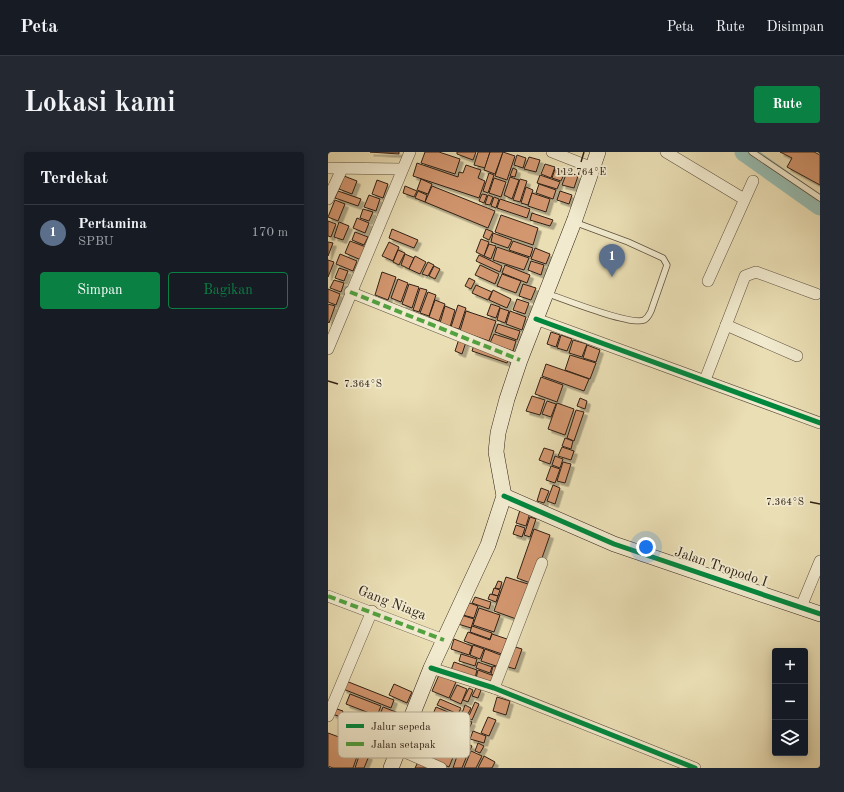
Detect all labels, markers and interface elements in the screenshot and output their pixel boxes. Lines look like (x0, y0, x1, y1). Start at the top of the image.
text: Peta (20, 18, 58, 37)
text: Peta (667, 20, 694, 34)
text: Rute (716, 20, 745, 34)
text: Disimpan (767, 20, 824, 34)
button: Rute (754, 86, 820, 123)
text: Lokasi kami (24, 90, 176, 118)
text: 112.764°E (556, 167, 606, 177)
text: Terdekat (40, 170, 108, 187)
text: Pertamina (78, 217, 147, 232)
text: 1 (49, 226, 57, 239)
text: 170 m (251, 226, 288, 239)
text: SPBU (78, 235, 114, 248)
pin: 1 (599, 244, 625, 277)
button: Simpan (40, 272, 160, 309)
button: Bagikan (168, 272, 288, 309)
text: 7.364°S (344, 379, 382, 389)
text: 7.364°S (766, 497, 804, 507)
your location (636, 537, 656, 557)
street label: Jalan Tropodo I (673, 545, 769, 589)
street label: Gang Niaga (356, 584, 428, 622)
map controls (772, 648, 808, 756)
button: + (772, 648, 808, 684)
button: − (772, 684, 808, 720)
legend (338, 712, 470, 758)
button: layers (772, 720, 808, 756)
text: Jalur sepeda (371, 722, 431, 733)
text: Jalan setapak (371, 740, 436, 751)

